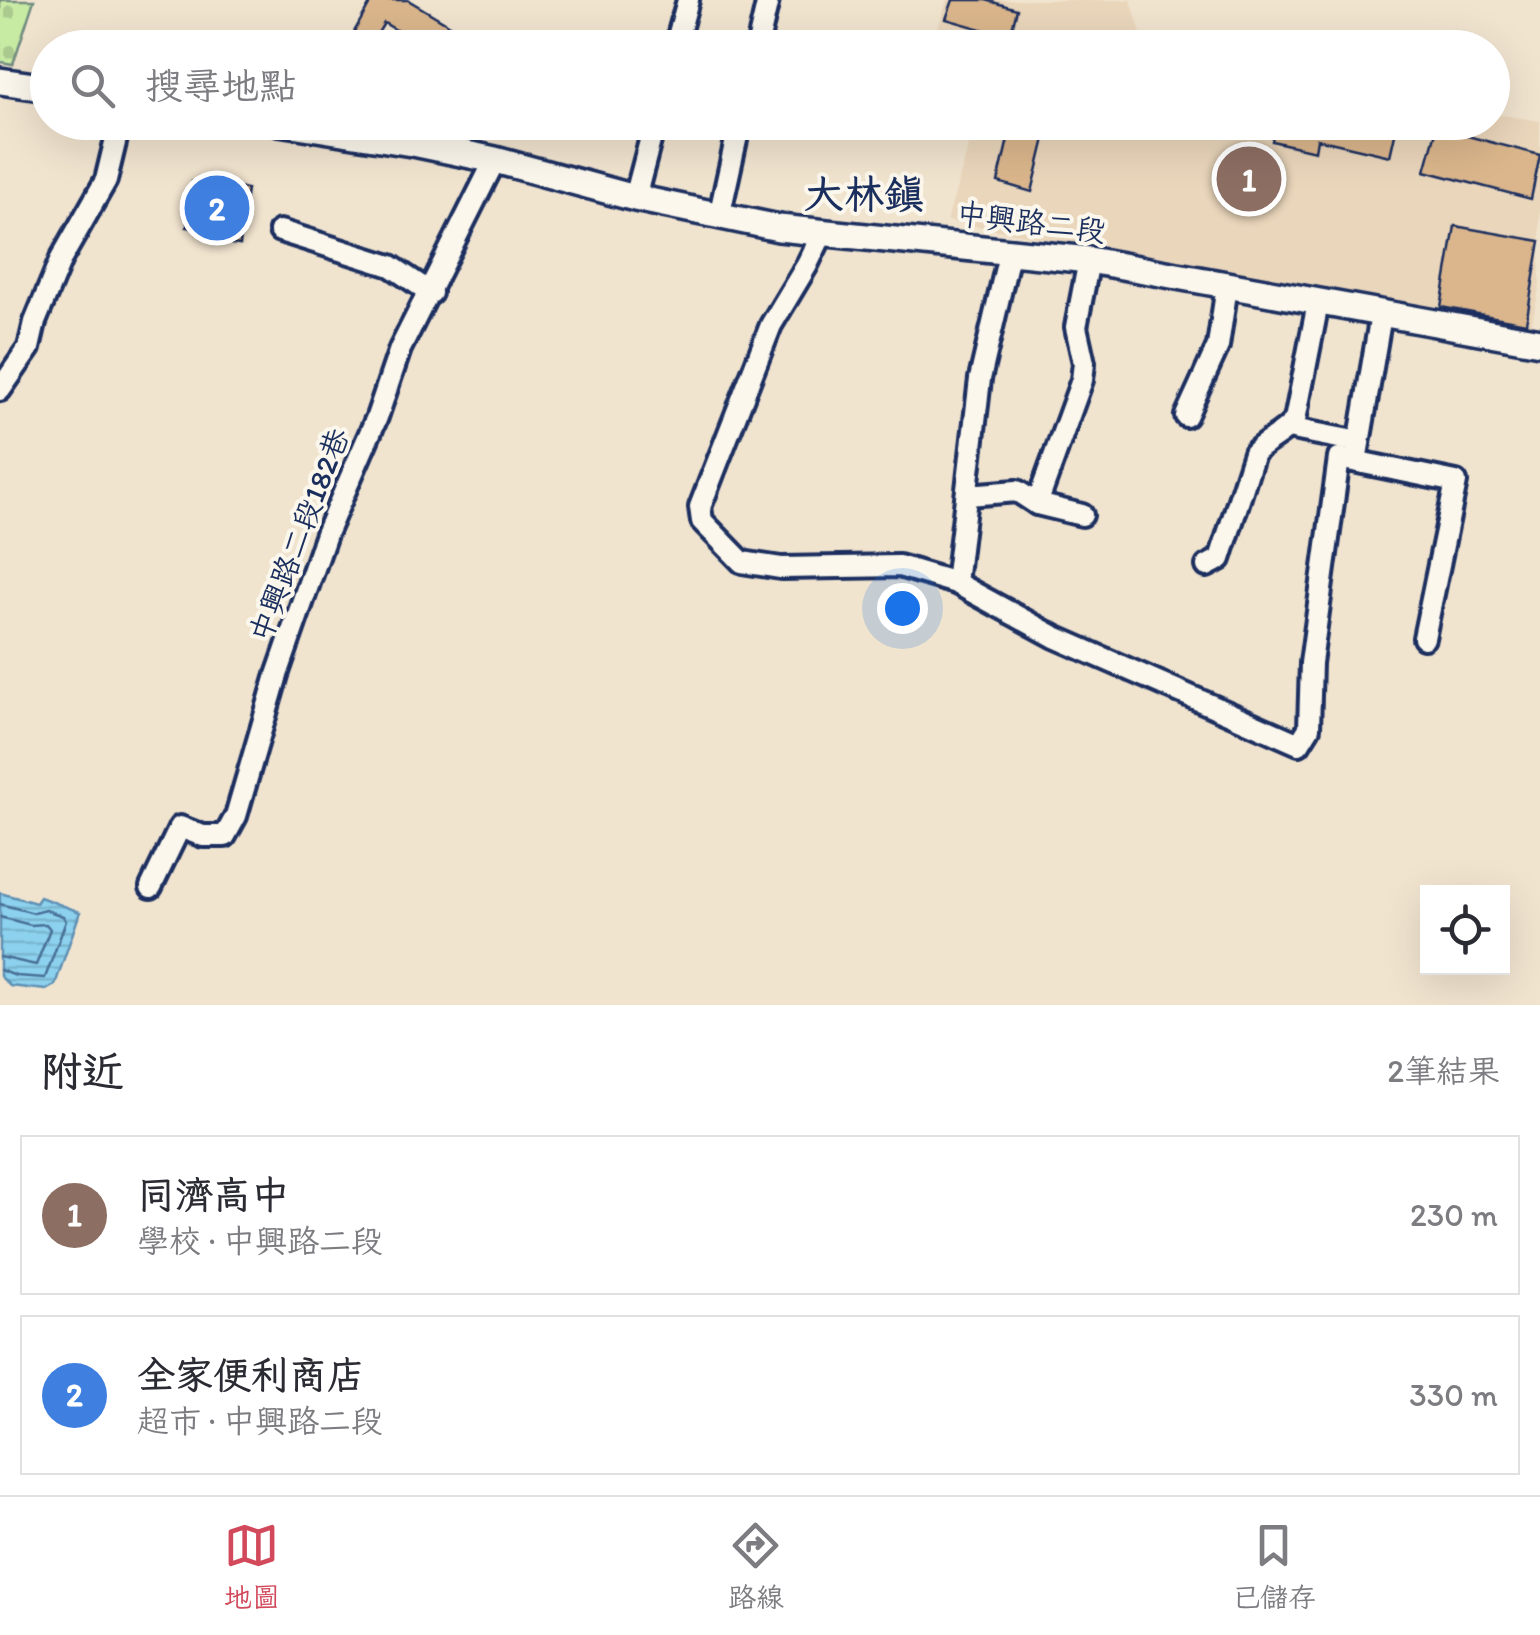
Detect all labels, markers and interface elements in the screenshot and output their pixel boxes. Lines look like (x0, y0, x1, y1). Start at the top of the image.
search box (30, 30, 1510, 140)
icon: search (65, 58, 120, 113)
text: 搜尋地點 (145, 63, 297, 109)
pin: 1 (1216, 142, 1282, 216)
pin: 2 (184, 170, 250, 246)
district label: 大林鎮 (804, 170, 924, 218)
street label: 中興路二段 (954, 194, 1108, 250)
street label: 中興路二段182巷 (241, 423, 357, 647)
your location (877, 583, 928, 634)
map controls (1420, 885, 1510, 975)
button: locate (1420, 885, 1510, 975)
text: 附近 (40, 1046, 124, 1097)
text: 2筆結果 (1387, 1052, 1500, 1090)
text: 同濟高中 (137, 1172, 289, 1218)
text: 1 (67, 1196, 82, 1234)
text: 230 m (1410, 1196, 1498, 1234)
text: 學校 · 中興路二段 (137, 1222, 383, 1260)
text: 全家便利商店 (137, 1352, 365, 1398)
text: 2 (66, 1376, 83, 1414)
text: 330 m (1409, 1376, 1498, 1414)
text: 超市 · 中興路二段 (137, 1402, 383, 1440)
tab: 地圖 (224, 1518, 280, 1615)
tab: 路線 (728, 1518, 784, 1615)
tab: 已儲存 (1232, 1518, 1316, 1615)

